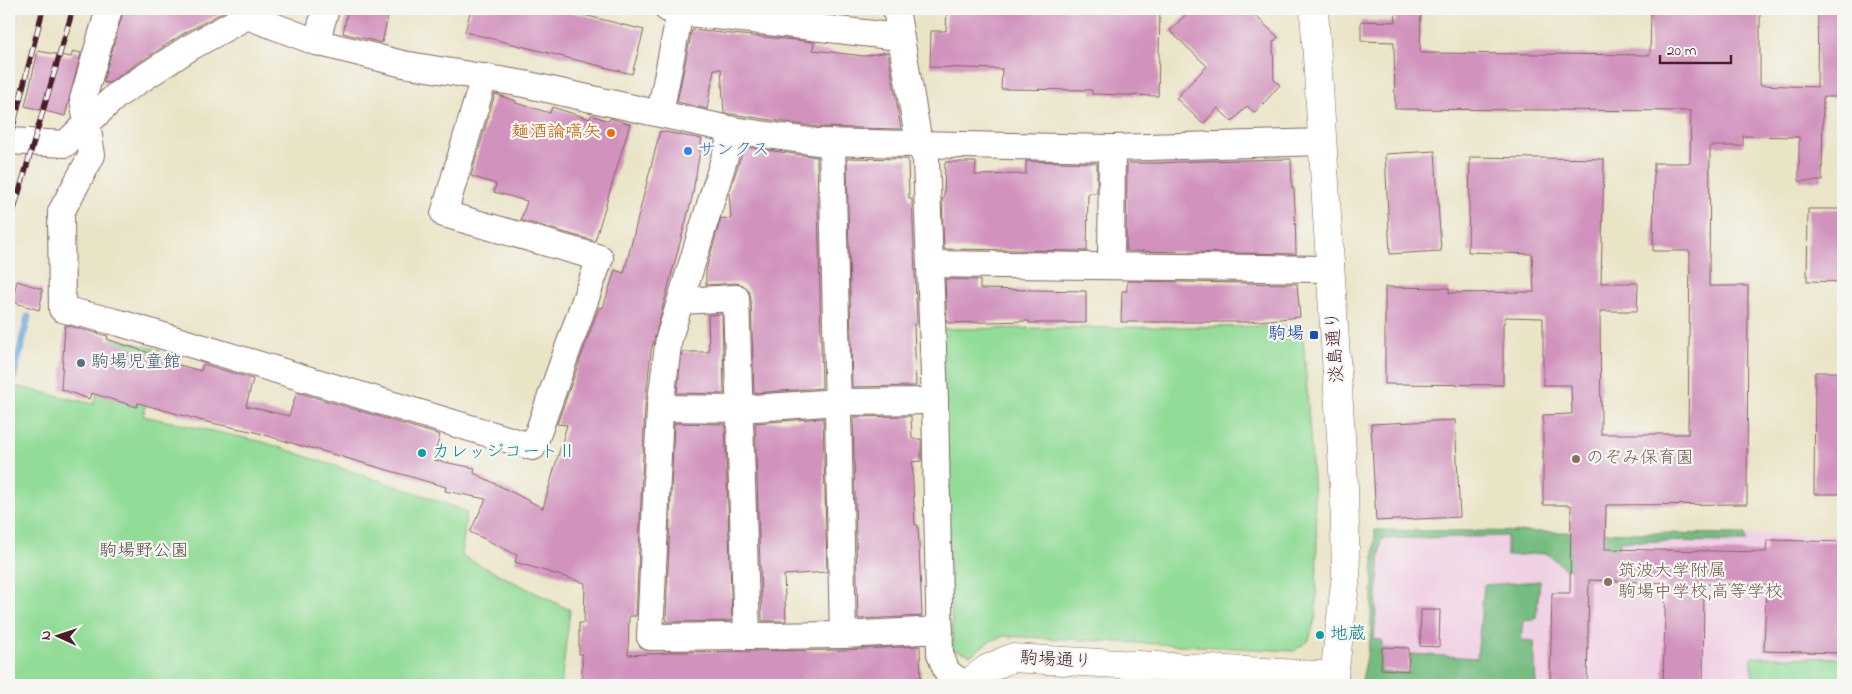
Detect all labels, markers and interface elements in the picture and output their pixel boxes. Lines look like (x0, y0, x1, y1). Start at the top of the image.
scale bar (1660, 32, 1731, 64)
text: 20 m (1667, 40, 1697, 62)
place label: 麺酒論嚆矢 (511, 120, 601, 146)
marker: 麺酒論嚆矢 (605, 127, 617, 139)
place label: サンクス (698, 138, 770, 164)
marker: サンクス (682, 145, 694, 157)
street label: 淡島通り (1321, 310, 1351, 384)
place label: 駒場 (1268, 322, 1304, 348)
marker: 駒場 (1308, 329, 1320, 341)
place label: 駒場児童館 (91, 350, 181, 376)
marker: 駒場児童館 (75, 357, 87, 369)
place label: カレッジコートⅡ (432, 440, 576, 466)
place label: のぞみ保育園 (1586, 446, 1694, 472)
marker: カレッジコートⅡ (416, 447, 428, 459)
marker: のぞみ保育園 (1570, 453, 1582, 465)
park label: 駒場野公園 (99, 539, 189, 565)
place label: 筑波大学附属 駒場中学校,高等学校 (1618, 559, 1783, 606)
marker: 筑波大学附属 駒場中学校,高等学校 (1602, 576, 1614, 588)
north arrow (32, 612, 82, 662)
place label: 地蔵 (1330, 622, 1366, 648)
marker: 地蔵 (1314, 629, 1326, 641)
text: N (36, 630, 57, 641)
street label: 駒場通り (1019, 646, 1093, 676)

